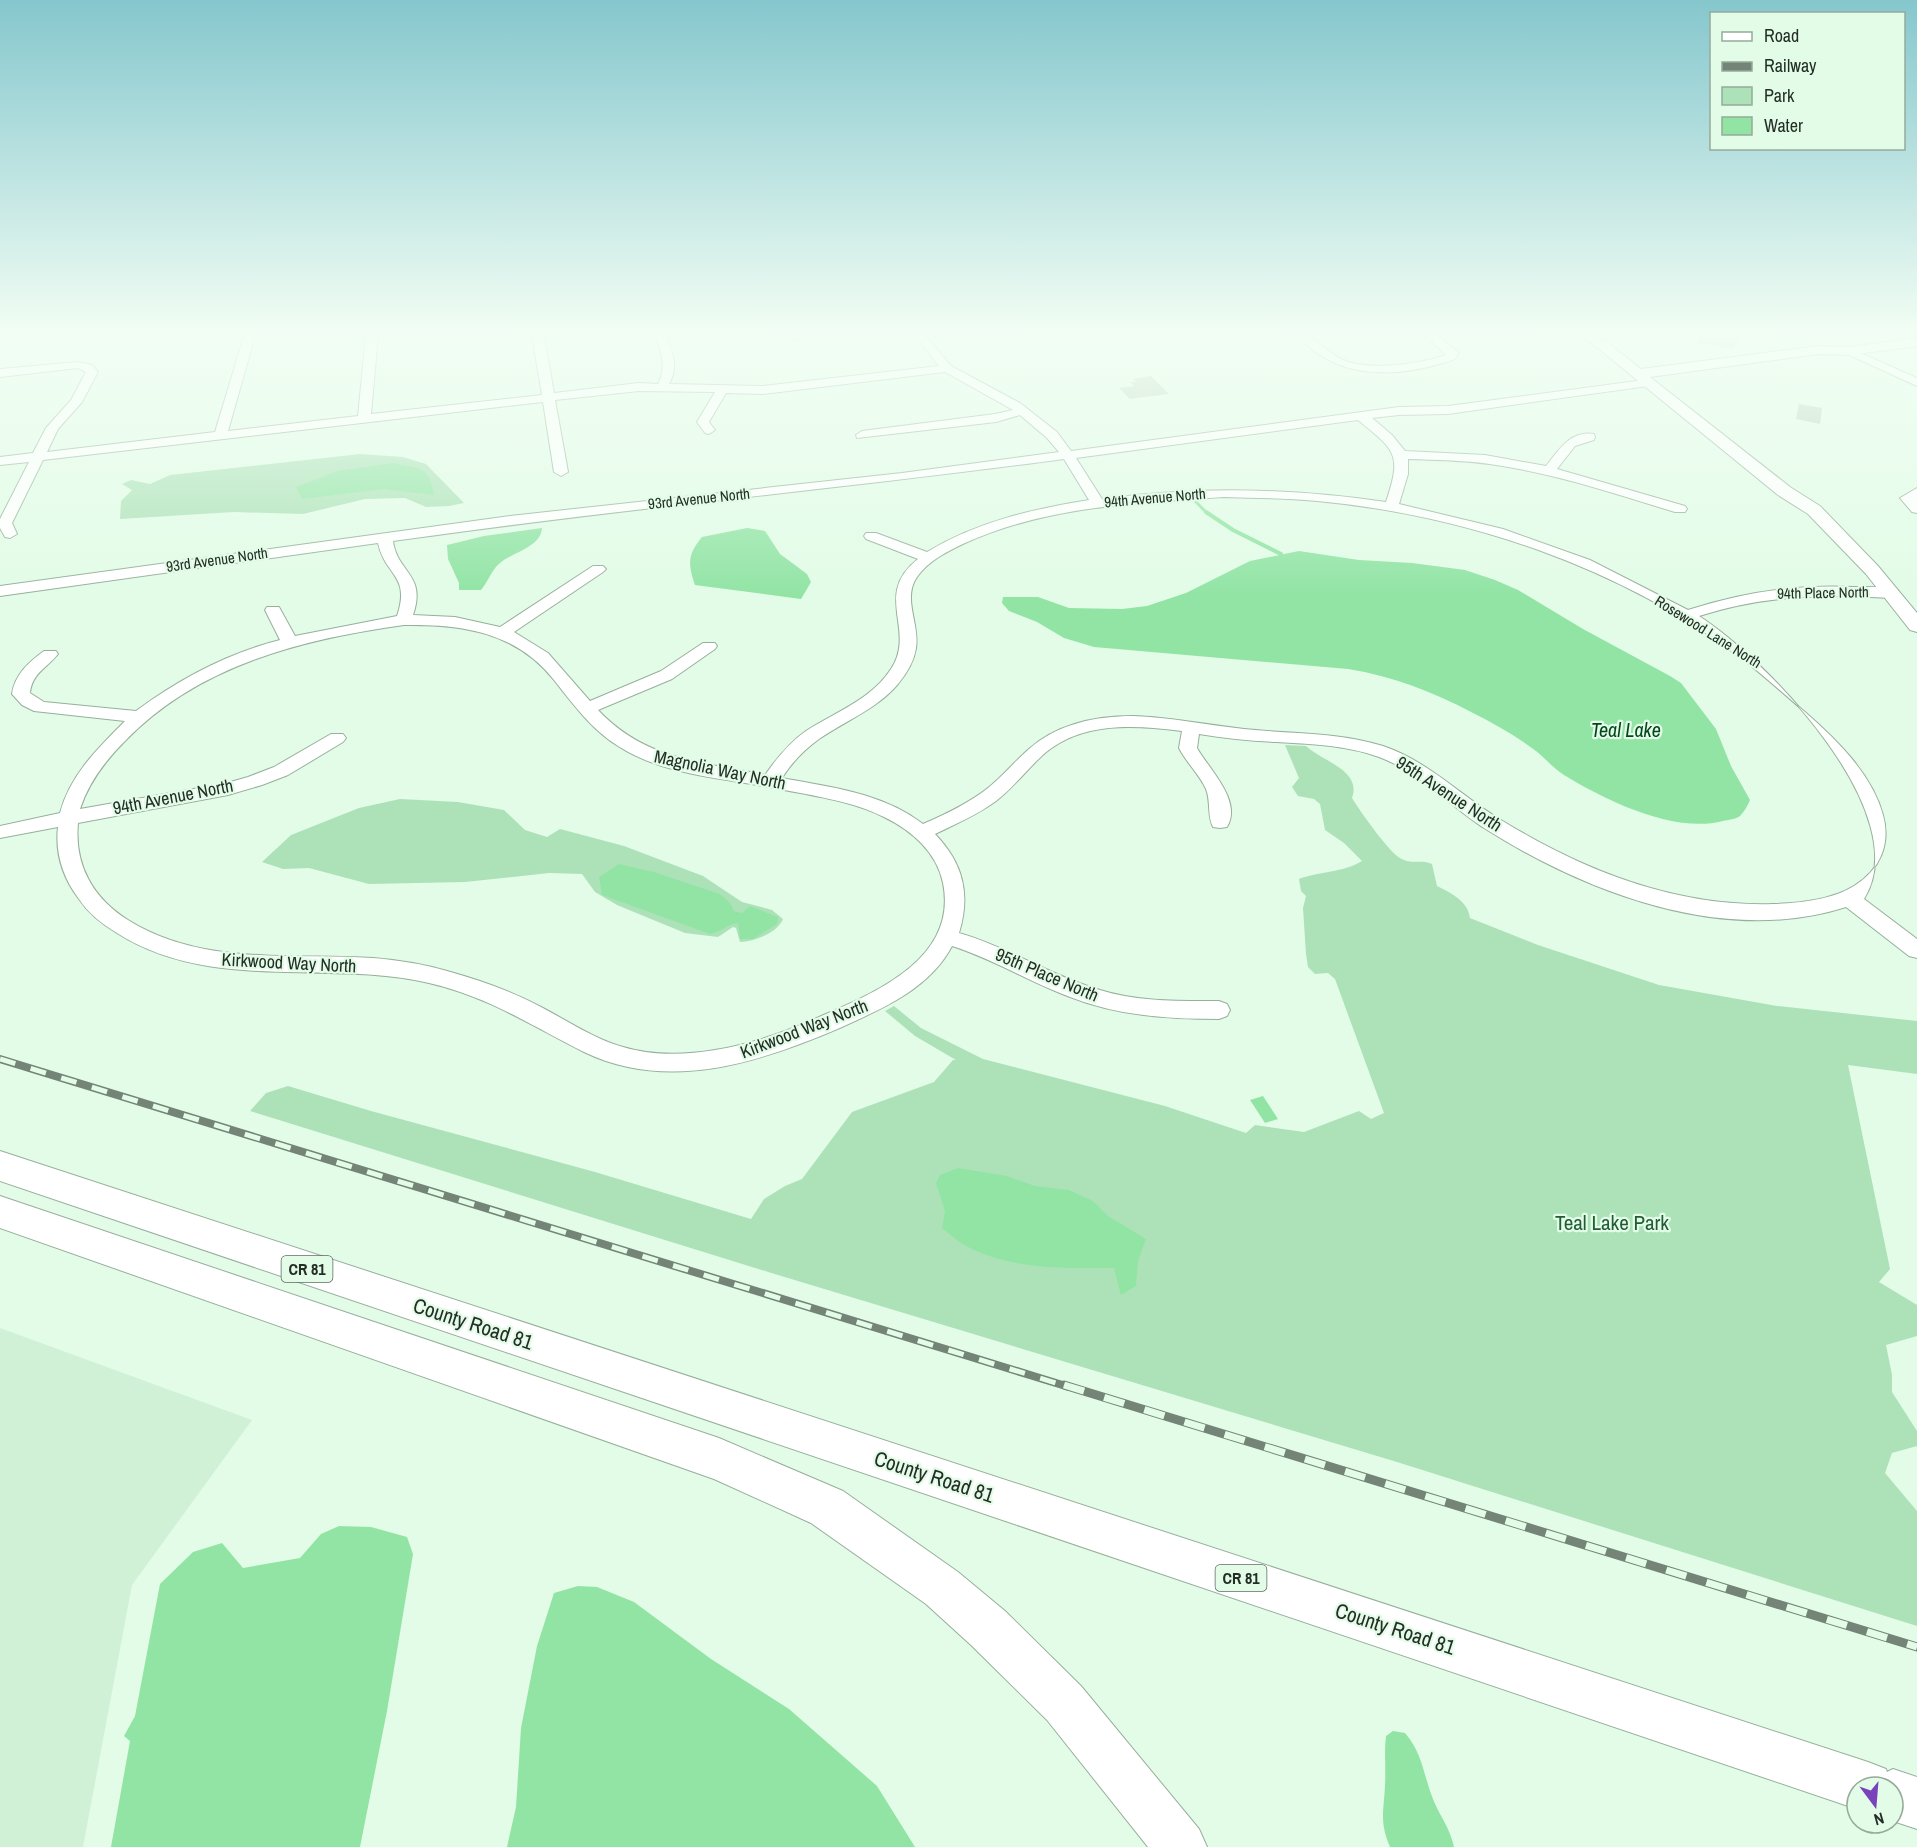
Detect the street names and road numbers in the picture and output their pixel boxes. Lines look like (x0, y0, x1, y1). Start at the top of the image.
street label: 93rd Avenue North (647, 483, 751, 514)
street label: 94th Avenue North (1103, 483, 1207, 512)
street label: 93rd Avenue North (165, 542, 269, 577)
street label: 94th Place North (1777, 581, 1869, 604)
street label: Rosewood Lane North (1651, 590, 1766, 673)
street label: Magnolia Way North (652, 743, 788, 796)
street label: 95th Avenue North (1391, 750, 1507, 837)
street label: 94th Avenue North (111, 773, 235, 820)
street label: 95th Place North (992, 942, 1103, 1008)
street label: Kirkwood Way North (221, 946, 357, 979)
street label: Kirkwood Way North (736, 993, 871, 1064)
road number: CR 81 (282, 1256, 332, 1282)
street label: County Road 81 (409, 1291, 537, 1357)
street label: County Road 81 (870, 1444, 998, 1510)
road number: CR 81 (1216, 1565, 1266, 1591)
street label: County Road 81 (1331, 1596, 1459, 1662)

